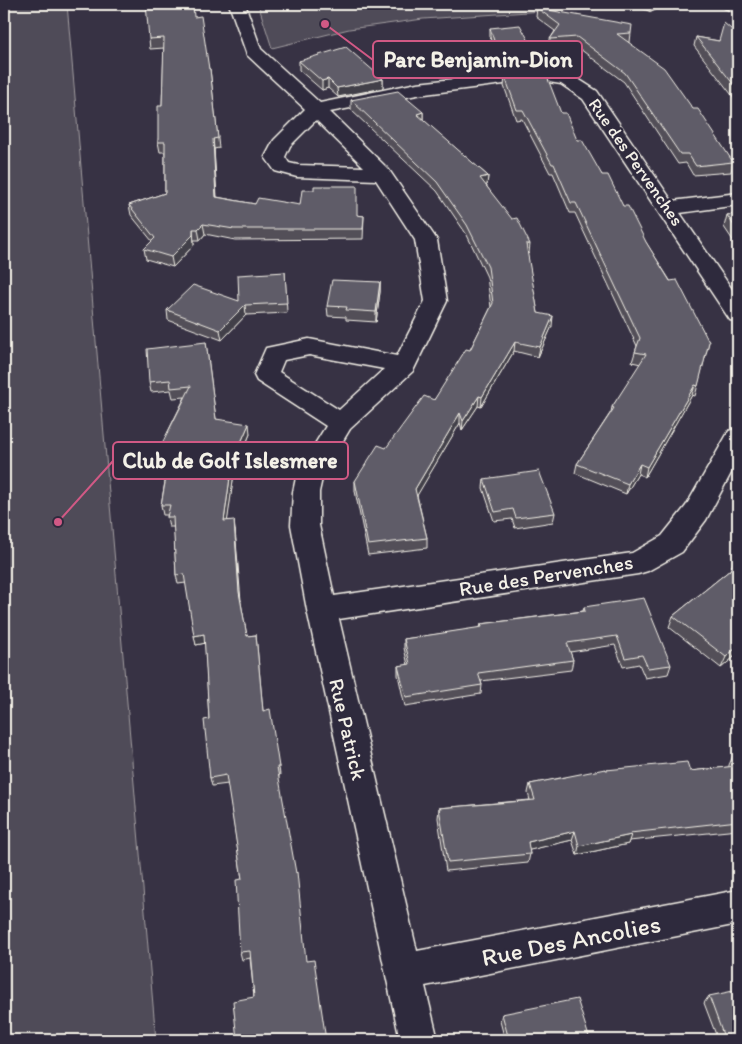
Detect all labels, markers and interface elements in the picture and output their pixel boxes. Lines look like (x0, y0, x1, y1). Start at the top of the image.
callout: Parc Benjamin-Dion (373, 41, 582, 78)
text: Parc Benjamin-Dion (383, 46, 573, 73)
street label: Rue des Pervenches (584, 94, 688, 230)
callout: Club de Golf Islesmere (113, 442, 348, 479)
text: Club de Golf Islesmere (122, 447, 338, 474)
street label: Rue des Pervenches (457, 549, 635, 601)
street label: Rue Patrick (324, 676, 372, 783)
street label: Rue Des Ancolies (479, 908, 663, 972)

